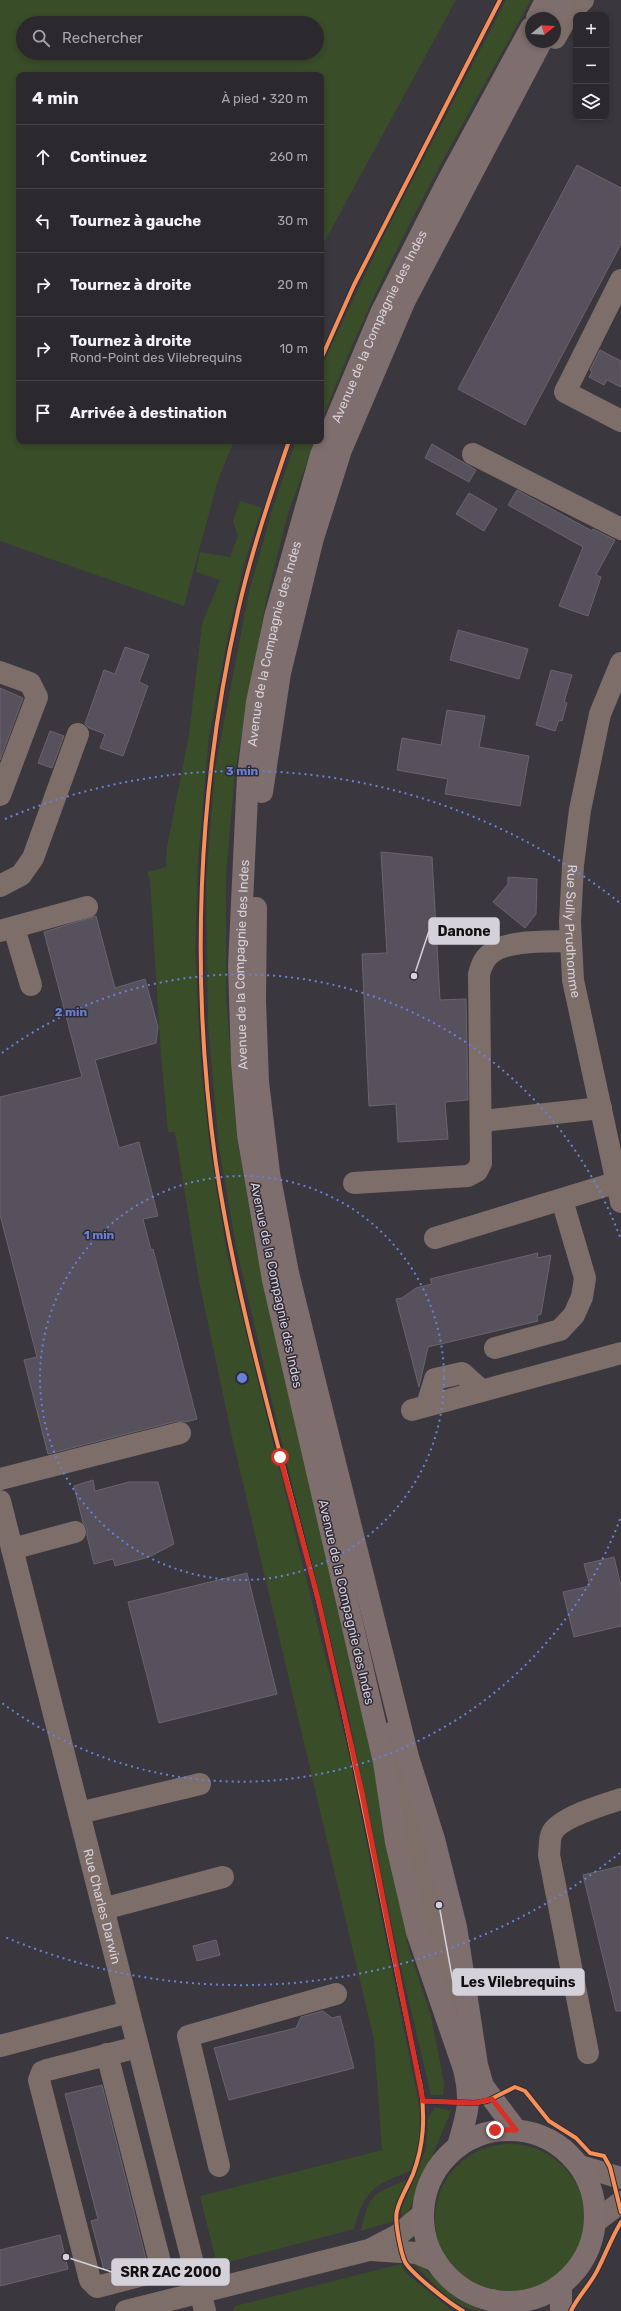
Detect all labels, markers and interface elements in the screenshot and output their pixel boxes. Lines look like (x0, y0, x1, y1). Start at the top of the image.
north arrow (525, 12, 561, 48)
map controls (573, 12, 609, 120)
button: + (573, 12, 609, 48)
search box (16, 16, 324, 60)
icon: search (30, 27, 52, 49)
text: Rechercher (62, 29, 143, 47)
button: − (573, 48, 609, 84)
button: layers (573, 84, 609, 120)
text: 4 min (32, 88, 79, 108)
text: À pied · 320 m (221, 91, 308, 106)
icon: ahead (32, 146, 54, 168)
text: Continuez (70, 148, 147, 166)
text: 260 m (270, 149, 308, 164)
icon: left (32, 210, 54, 232)
text: Tournez à gauche (70, 212, 201, 230)
text: 30 m (277, 213, 308, 228)
street label: Avenue de la Compagnie des Indes (329, 227, 430, 425)
icon: right (32, 274, 54, 296)
text: Tournez à droite (70, 276, 191, 294)
text: 20 m (277, 277, 308, 292)
text: Tournez à droite (70, 332, 191, 350)
icon: right (32, 338, 54, 360)
text: 10 m (279, 341, 308, 356)
text: Rond-Point des Vilebrequins (70, 350, 242, 365)
icon: arrive (32, 402, 54, 424)
text: Arrivée à destination (70, 404, 227, 422)
street label: Avenue de la Compagnie des Indes (245, 539, 304, 747)
text: 3 min (226, 764, 259, 778)
street label: Avenue de la Compagnie des Indes (232, 859, 252, 1070)
street label: Rue Sully Prudhomme (562, 864, 584, 999)
callout: Danone (429, 918, 499, 944)
text: Danone (437, 923, 491, 940)
text: 2 min (55, 1005, 88, 1019)
street label: Avenue de la Compagnie des Indes (246, 1181, 306, 1390)
text: 1 min (84, 1228, 115, 1242)
centre of rings (235, 1371, 249, 1385)
route start (271, 1448, 289, 1466)
street label: Avenue de la Compagnie des Indes (315, 1498, 378, 1707)
street label: Rue Charles Darwin (80, 1847, 124, 1966)
callout: Les Vilebrequins (453, 1969, 584, 1995)
text: Les Vilebrequins (461, 1974, 576, 1991)
route end (486, 2121, 504, 2139)
callout: SRR ZAC 2000 (112, 2259, 229, 2285)
text: SRR ZAC 2000 (121, 2264, 222, 2281)

